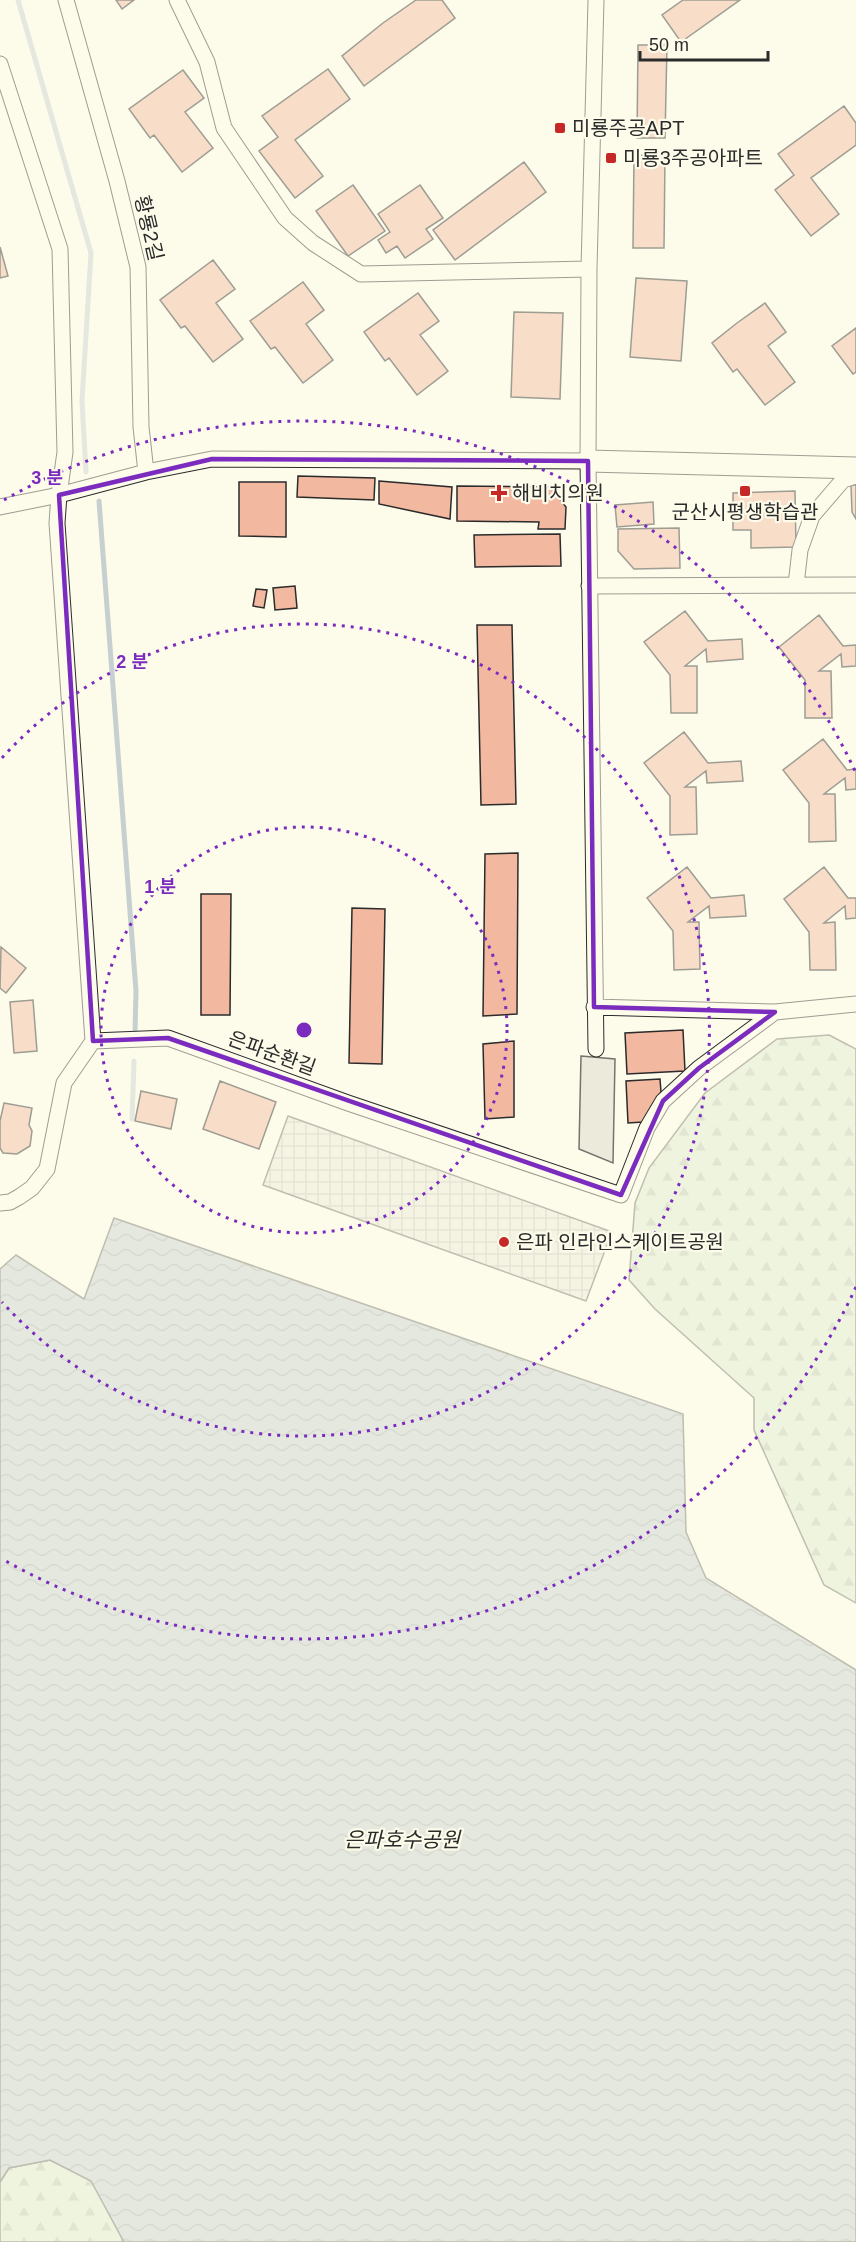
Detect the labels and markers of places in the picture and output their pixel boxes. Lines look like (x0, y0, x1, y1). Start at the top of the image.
place label: 미룡주공APT (572, 117, 685, 139)
marker: 미룡주공APT (553, 121, 567, 135)
place label: 미룡3주공아파트 (623, 147, 763, 169)
marker: 미룡3주공아파트 (604, 151, 618, 165)
place label: 해비치의원 (512, 482, 604, 504)
marker: 해비치의원 (490, 484, 508, 502)
marker: 군산시평생학습관 (738, 484, 752, 498)
place label: 군산시평생학습관 (671, 501, 819, 523)
centre of rings (294, 1020, 314, 1040)
place label: 은파 인라인스케이트공원 (516, 1231, 724, 1253)
marker: 은파 인라인스케이트공원 (497, 1235, 511, 1249)

